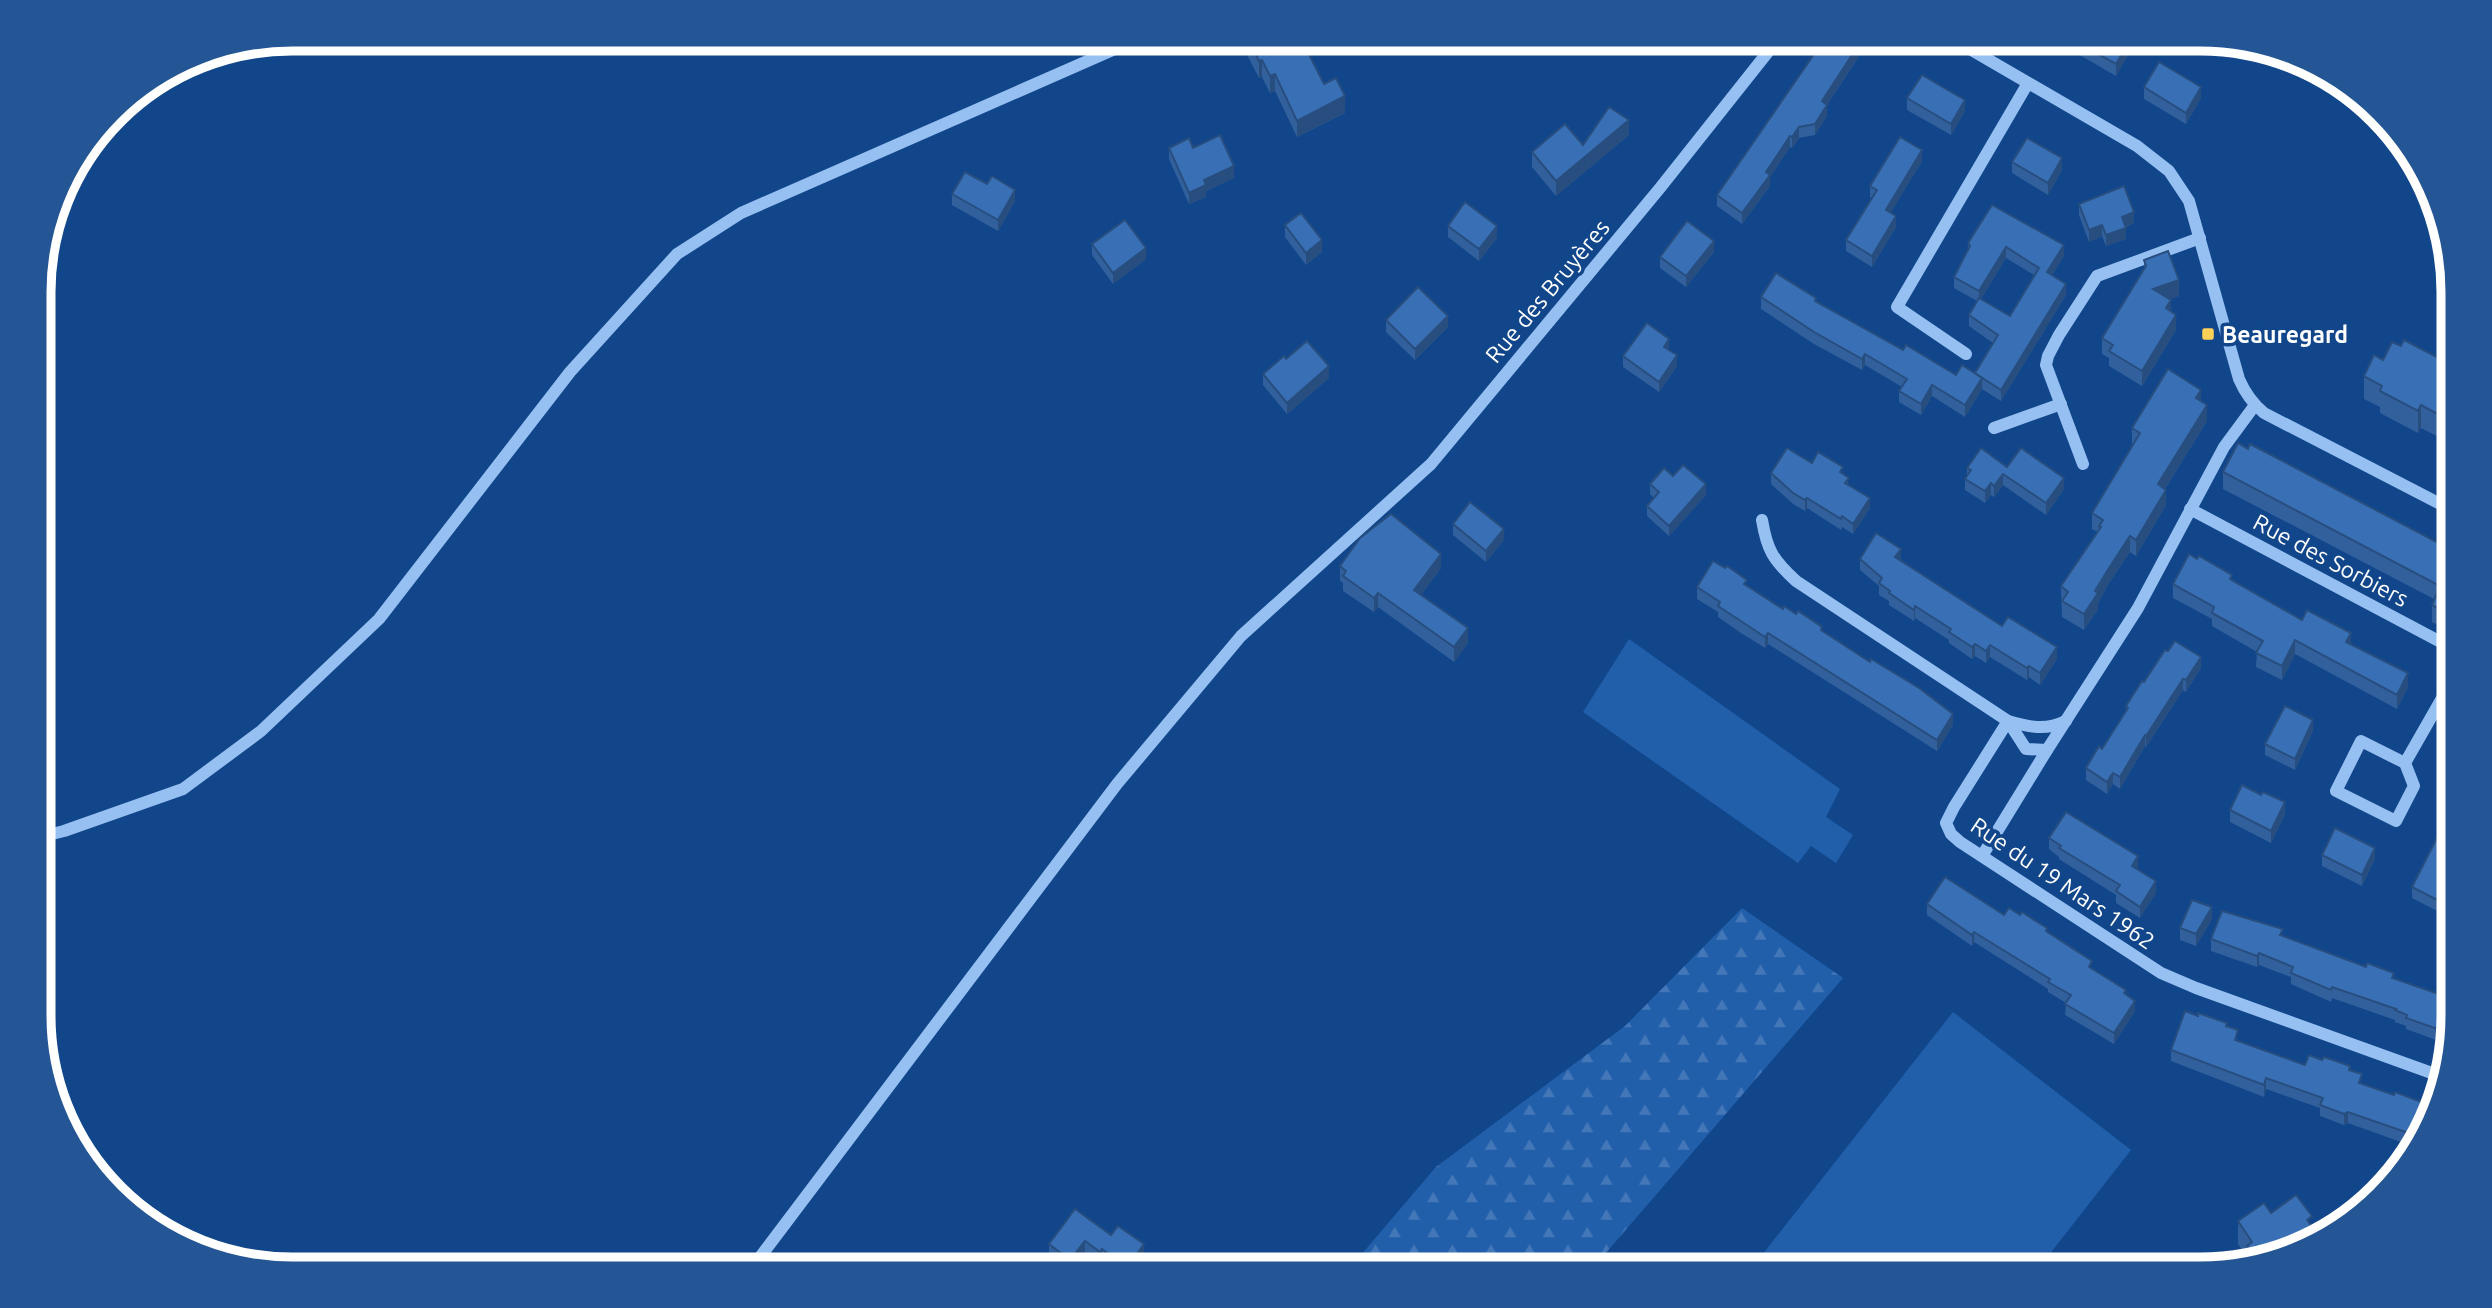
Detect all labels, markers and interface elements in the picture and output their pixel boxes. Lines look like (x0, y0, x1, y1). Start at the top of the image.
street label: Rue des Bruyères (1480, 215, 1614, 367)
place label: Beauregard (2222, 322, 2348, 347)
marker: Beauregard (2200, 326, 2216, 342)
street label: Rue des Sorbiers (2249, 509, 2413, 611)
street label: Rue du 19 Mars 1962 (1966, 812, 2160, 954)

